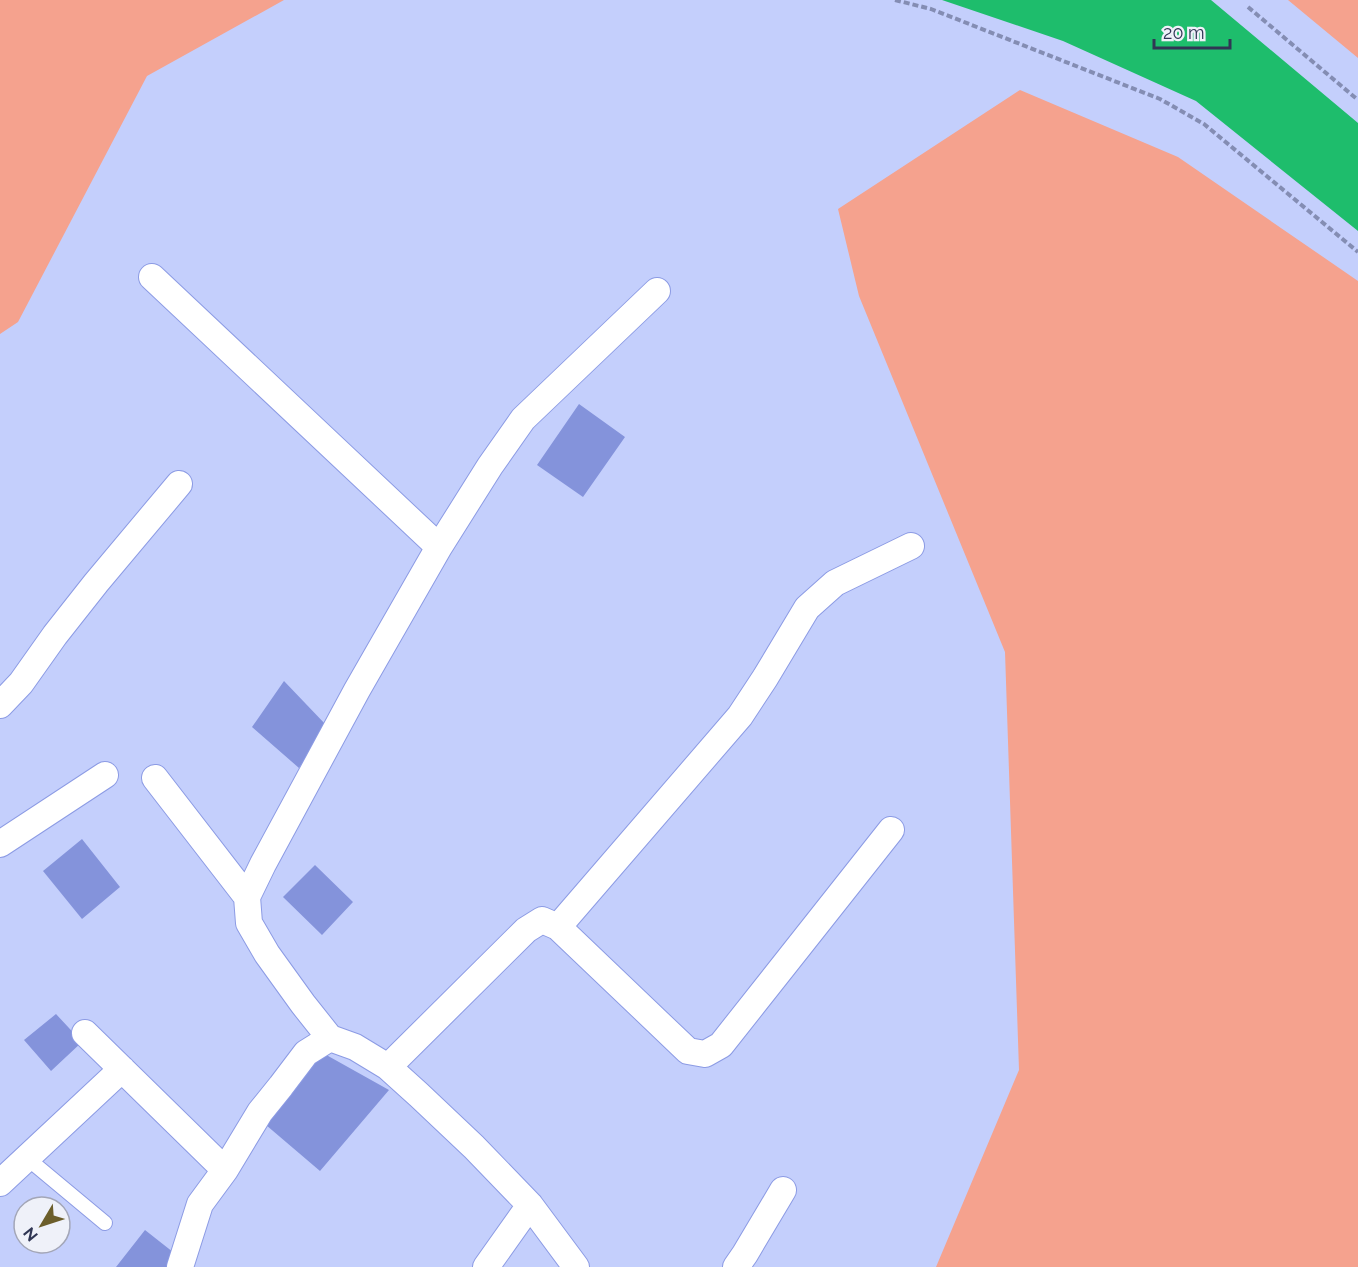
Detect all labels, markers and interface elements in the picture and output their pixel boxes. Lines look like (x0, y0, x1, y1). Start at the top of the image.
scale bar (1154, 12, 1230, 50)
text: 20 m (1163, 22, 1205, 43)
north arrow (12, 1195, 72, 1255)
text: N (20, 1223, 42, 1245)

